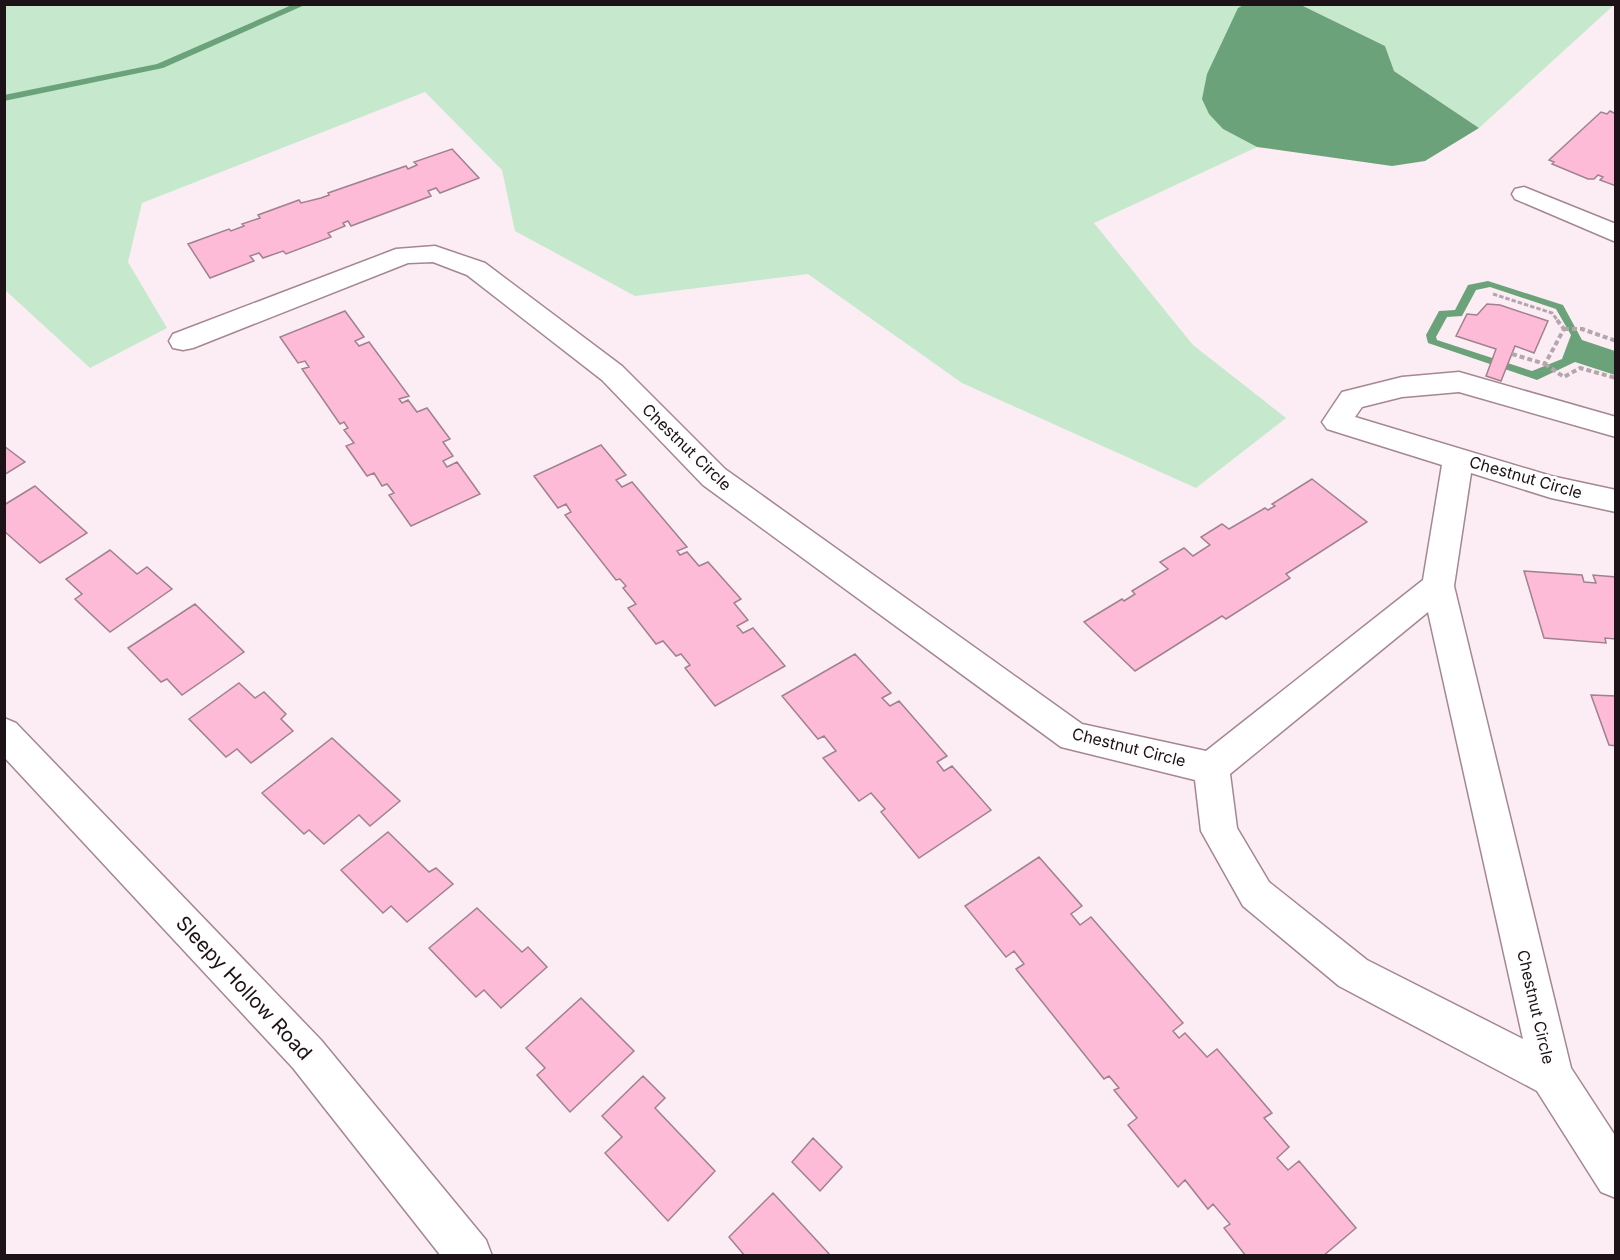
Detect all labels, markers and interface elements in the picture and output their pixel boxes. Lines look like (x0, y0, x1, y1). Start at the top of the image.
street label: Chestnut Circle (638, 399, 736, 495)
street label: Chestnut Circle (1467, 451, 1585, 503)
street label: Chestnut Circle (1070, 723, 1188, 771)
street label: Sleepy Hollow Road (171, 911, 317, 1065)
street label: Chestnut Circle (1513, 948, 1559, 1066)

